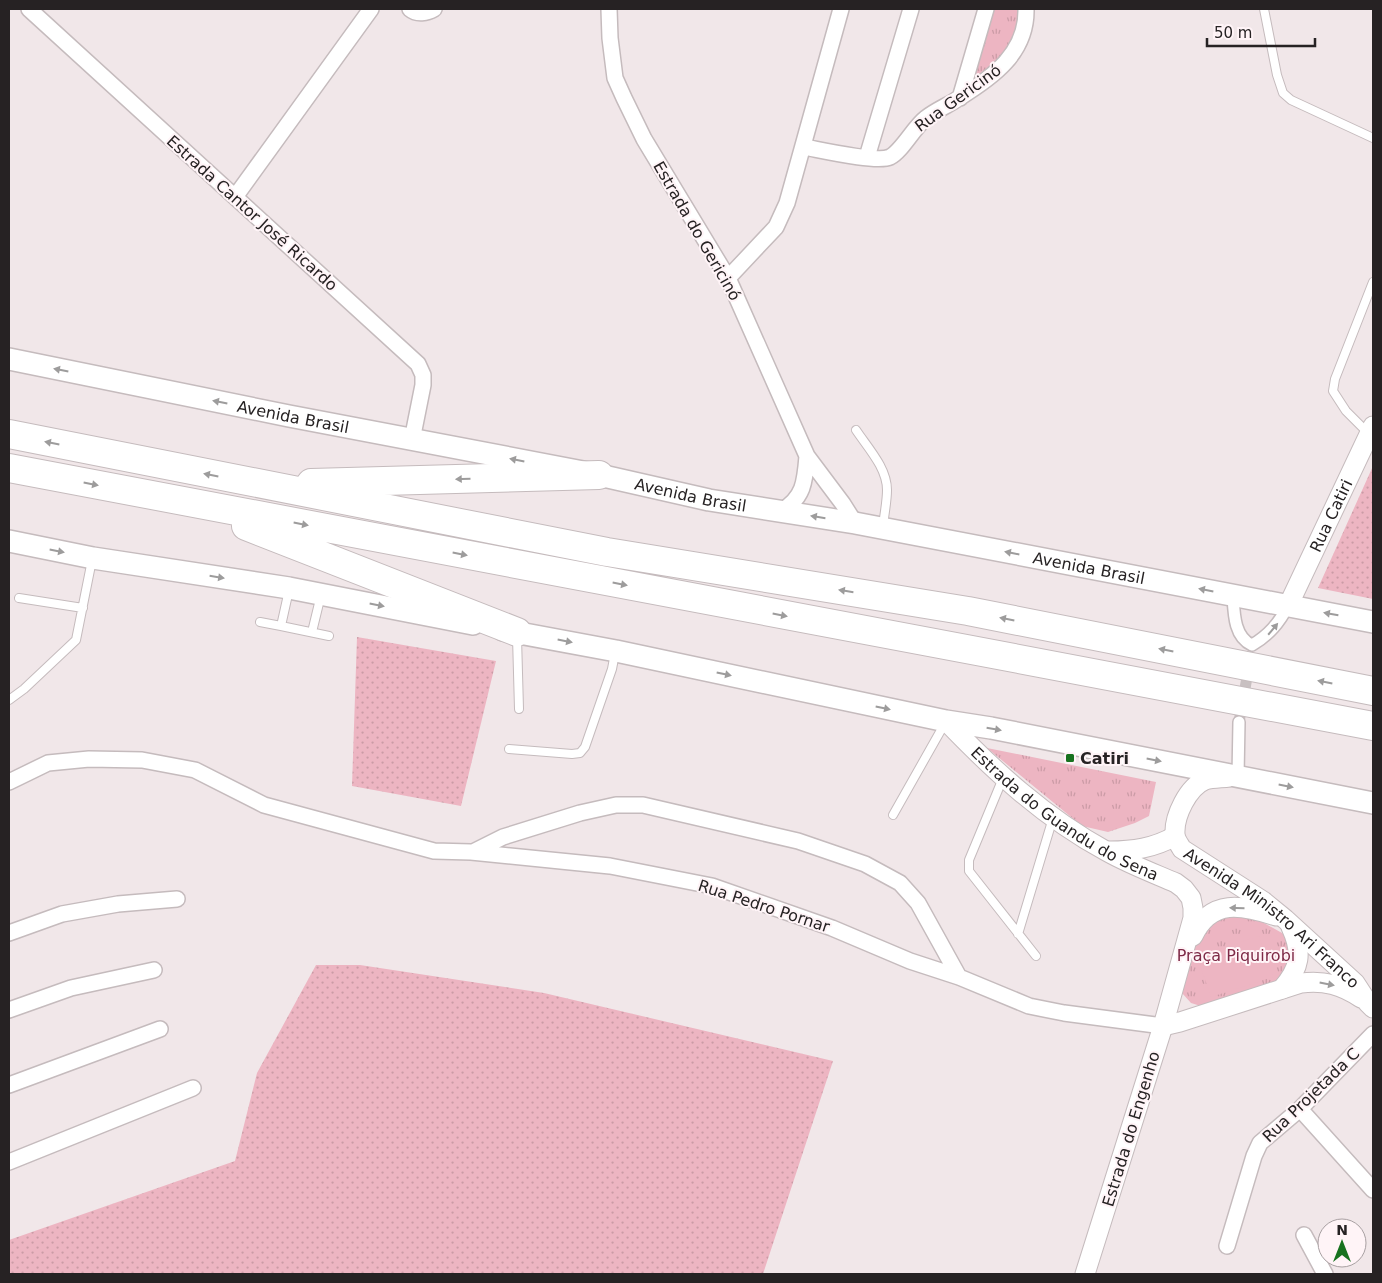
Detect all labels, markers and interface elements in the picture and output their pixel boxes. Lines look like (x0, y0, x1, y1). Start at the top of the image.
scale bar (1207, 15, 1314, 47)
text: 50 m (1214, 24, 1252, 42)
street label: Rua Gericinó (911, 60, 1005, 136)
street label: Estrada Cantor José Ricardo (163, 131, 341, 295)
street label: Estrada do Gericinó (649, 158, 745, 304)
one-way arrow (53, 366, 69, 374)
street label: Avenida Brasil (236, 396, 351, 437)
one-way arrow (213, 398, 228, 406)
one-way arrow (45, 439, 60, 447)
one-way arrow (509, 455, 525, 463)
one-way arrow (204, 471, 219, 479)
street label: Avenida Brasil (633, 474, 748, 515)
one-way arrow (455, 475, 471, 483)
street label: Rua Catiri (1305, 476, 1356, 555)
one-way arrow (83, 480, 99, 488)
one-way arrow (809, 513, 825, 521)
one-way arrow (293, 520, 308, 528)
one-way arrow (49, 547, 65, 555)
street label: Avenida Brasil (1031, 548, 1146, 588)
one-way arrow (1004, 549, 1020, 557)
one-way arrow (453, 551, 469, 559)
one-way arrow (209, 573, 225, 581)
one-way arrow (612, 581, 628, 589)
one-way arrow (1197, 586, 1213, 594)
one-way arrow (838, 587, 854, 595)
one-way arrow (369, 602, 385, 610)
one-way arrow (1322, 609, 1338, 617)
one-way arrow (772, 611, 788, 619)
one-way arrow (999, 615, 1014, 623)
one-way arrow (1268, 622, 1279, 635)
one-way arrow (557, 638, 573, 646)
one-way arrow (1158, 646, 1174, 654)
one-way arrow (716, 670, 731, 678)
one-way arrow (1317, 677, 1333, 685)
one-way arrow (875, 704, 890, 712)
one-way arrow (987, 725, 1003, 733)
street label: Estrada do Guandu do Sena (967, 743, 1161, 884)
place label: Catiri (1080, 749, 1129, 768)
marker: Catiri (1064, 752, 1076, 764)
one-way arrow (1146, 756, 1161, 764)
one-way arrow (1278, 782, 1294, 790)
street label: Avenida Ministro Ari Franco (1181, 843, 1363, 992)
street label: Rua Pedro Pornar (696, 876, 833, 936)
one-way arrow (1229, 904, 1245, 912)
park label: Praça Piquirobi (1177, 946, 1295, 965)
one-way arrow (1319, 980, 1335, 988)
street label: Rua Projetada C (1259, 1044, 1363, 1146)
street label: Estrada do Engenho (1098, 1049, 1164, 1209)
north arrow (1317, 1218, 1367, 1268)
text: N (1336, 1222, 1348, 1238)

